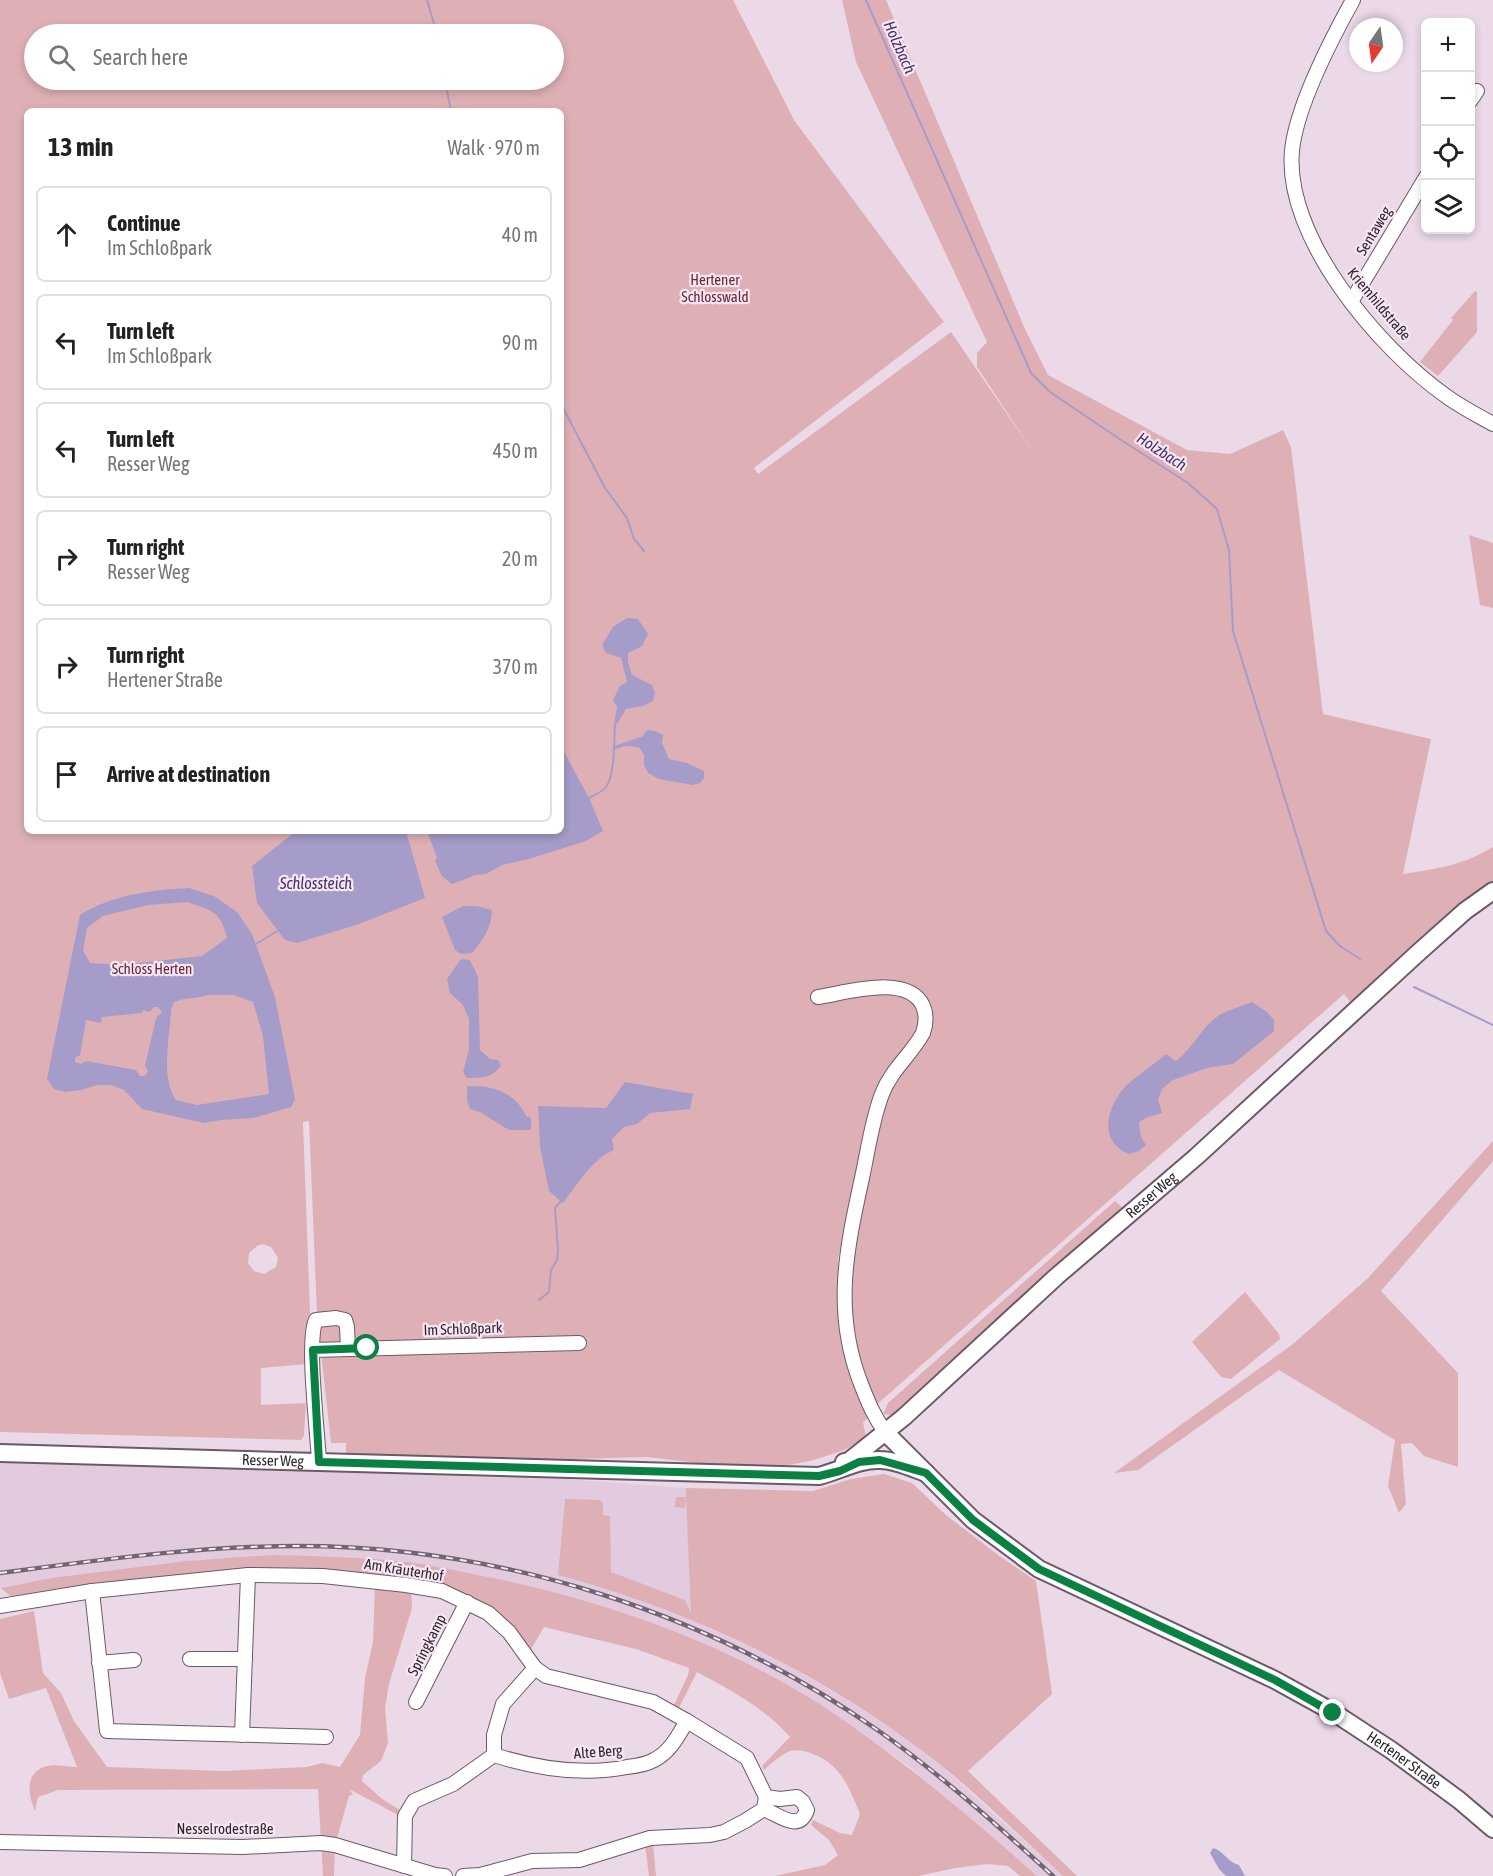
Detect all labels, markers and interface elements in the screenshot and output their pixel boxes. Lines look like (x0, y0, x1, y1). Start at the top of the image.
water label: Holzbach (880, 18, 920, 76)
north arrow (1349, 18, 1403, 72)
map controls (1421, 18, 1475, 234)
button: + (1421, 18, 1475, 72)
search box (24, 24, 564, 90)
icon: search (45, 41, 78, 74)
text: Search here (93, 44, 188, 70)
button: − (1421, 72, 1475, 126)
button: locate (1421, 126, 1475, 180)
text: 13 min (48, 132, 113, 162)
text: Walk · 970 m (448, 136, 540, 159)
button: layers (1421, 180, 1475, 234)
street label: Sentaweg (1352, 203, 1395, 258)
text: Continue (107, 210, 181, 236)
icon: ahead (50, 218, 83, 251)
text: 40 m (502, 223, 538, 246)
text: Im Schloßpark (107, 236, 212, 259)
street label: Kriemhildstraße (1344, 264, 1415, 343)
park label: Hertener Schlosswald (681, 271, 749, 305)
text: Turn left (107, 318, 174, 344)
icon: left (50, 326, 83, 359)
text: 90 m (502, 331, 538, 354)
text: Im Schloßpark (107, 344, 212, 367)
text: Turn left (107, 426, 174, 452)
water label: Holzbach (1134, 428, 1190, 474)
icon: left (50, 434, 83, 467)
text: 450 m (493, 439, 538, 462)
text: Resser Weg (107, 452, 190, 475)
text: Turn right (107, 534, 184, 560)
icon: right (50, 542, 83, 575)
text: 20 m (502, 547, 538, 570)
text: Resser Weg (107, 560, 190, 583)
text: Turn right (107, 642, 184, 668)
icon: right (50, 650, 83, 683)
text: 370 m (493, 655, 538, 678)
text: Hertener Straße (107, 668, 223, 691)
icon: arrive (50, 758, 83, 791)
text: Arrive at destination (107, 761, 270, 787)
water label: Schlossteich (279, 874, 352, 892)
park label: Schloss Herten (112, 960, 192, 977)
street label: Resser Weg (1122, 1168, 1181, 1221)
street label: Im Schloßpark (423, 1319, 503, 1338)
route start (353, 1334, 379, 1360)
street label: Resser Weg (242, 1451, 305, 1470)
street label: Am Kräuterhof (363, 1555, 445, 1584)
street label: Springkamp (404, 1611, 449, 1678)
route end (1319, 1699, 1345, 1725)
street label: Hertener Straße (1364, 1728, 1445, 1792)
street label: Alte Berg (573, 1741, 623, 1762)
street label: Nesselrodestraße (176, 1820, 274, 1837)

